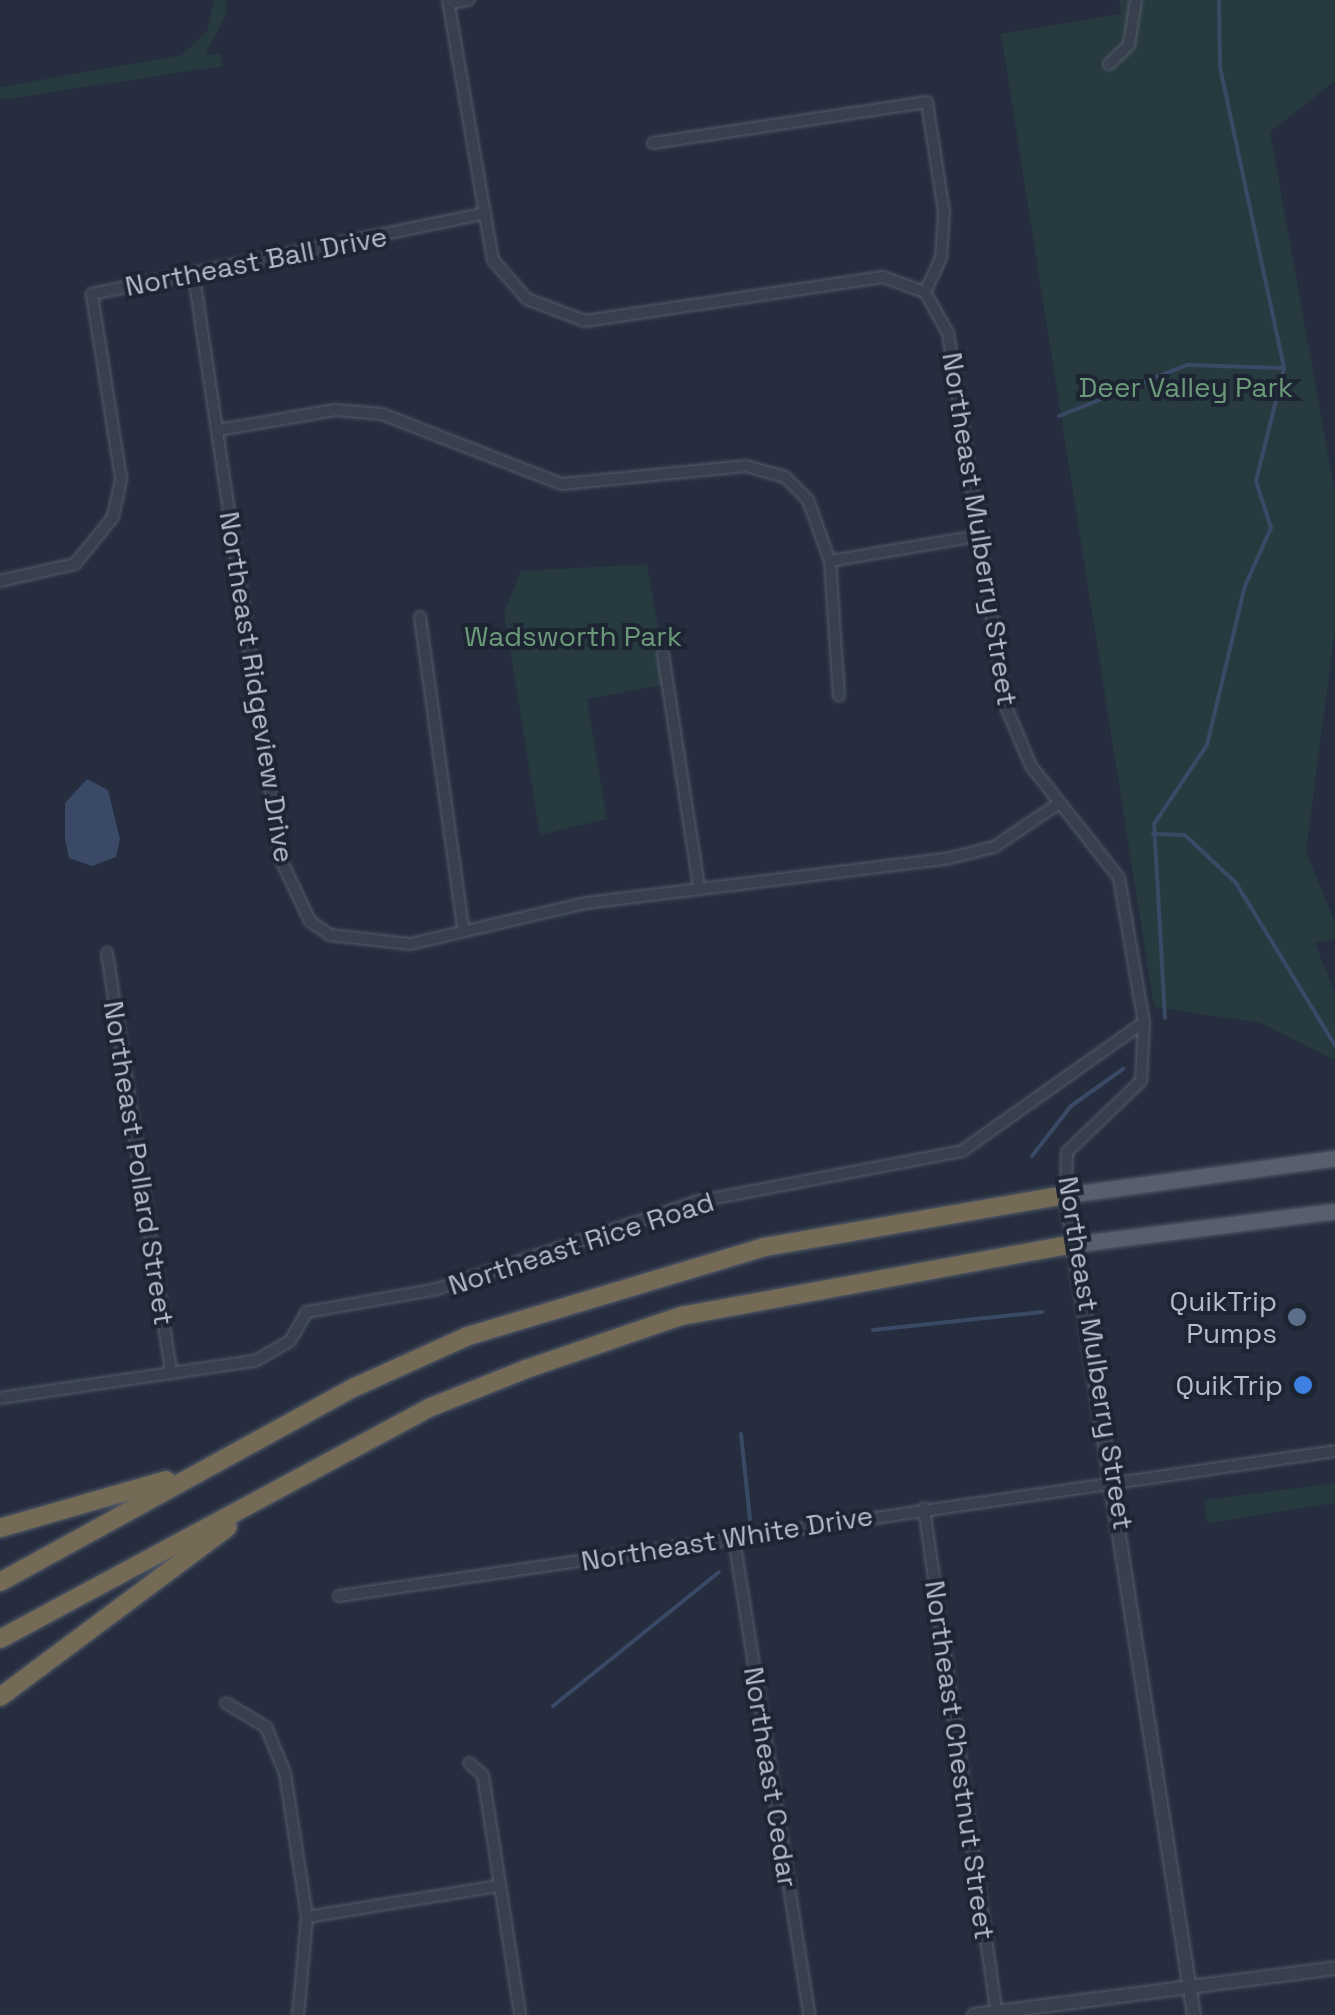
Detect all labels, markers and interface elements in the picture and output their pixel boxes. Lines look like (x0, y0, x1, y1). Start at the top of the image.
street label: Northeast Ball Drive (122, 219, 390, 303)
street label: Northeast Mulberry Street (935, 350, 1025, 708)
park label: Deer Valley Park (1079, 370, 1293, 404)
street label: Northeast Ridgeview Drive (213, 509, 301, 865)
park label: Wadsworth Park (464, 619, 682, 653)
street label: Northeast Pollard Street (97, 998, 181, 1328)
street label: Northeast Mulberry Street (1051, 1174, 1141, 1532)
street label: Northeast Rice Road (444, 1184, 718, 1302)
place label: QuikTrip Pumps (1169, 1284, 1277, 1350)
marker: QuikTrip Pumps (1286, 1306, 1308, 1328)
place label: QuikTrip (1175, 1368, 1283, 1402)
marker: QuikTrip (1292, 1374, 1314, 1396)
street label: Northeast White Drive (579, 1498, 875, 1578)
street label: Northeast Chestnut Street (918, 1578, 1002, 1942)
street label: Northeast Cedar (737, 1664, 805, 1890)

